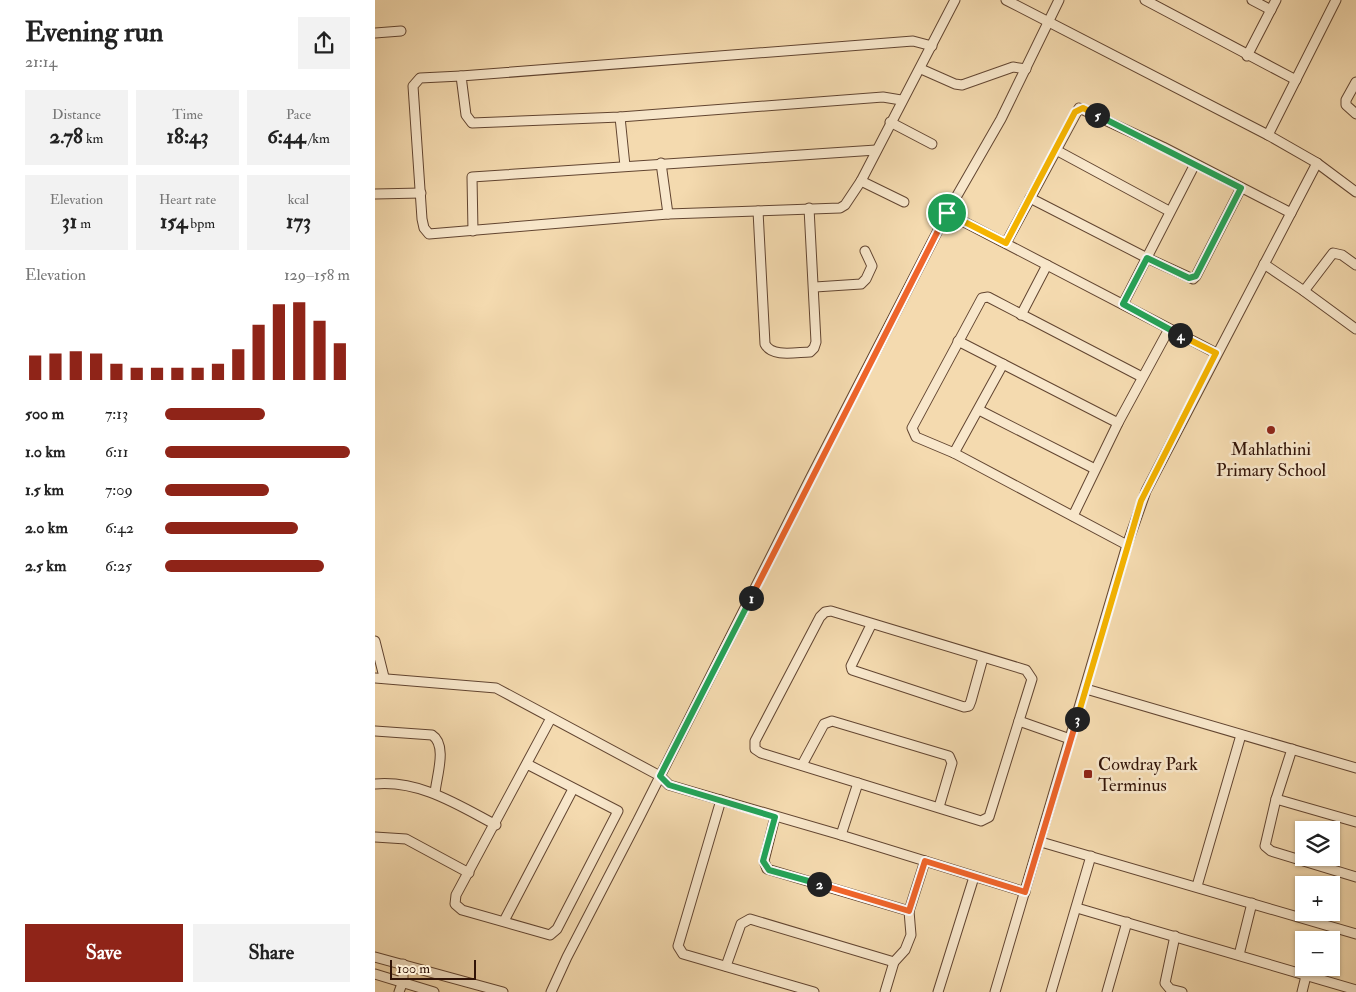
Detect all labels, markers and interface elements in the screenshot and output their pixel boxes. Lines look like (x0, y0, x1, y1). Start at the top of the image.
text: Evening run (25, 15, 163, 50)
button: share (298, 17, 350, 69)
text: 21:14 (25, 52, 57, 72)
pin: 5 (1085, 102, 1109, 128)
text: Distance (52, 106, 101, 123)
text: Time (172, 106, 203, 123)
text: Pace (286, 106, 311, 123)
text: 5 (1094, 107, 1101, 124)
text: 2.78 (50, 123, 83, 150)
text: 18:43 (167, 123, 208, 150)
text: 6:44 (267, 123, 306, 150)
text: km (83, 130, 103, 147)
text: /km (306, 130, 330, 147)
text: Elevation (50, 191, 103, 208)
text: Heart rate (159, 191, 216, 208)
text: kcal (288, 191, 309, 208)
pin (926, 192, 968, 234)
icon: arrive (933, 199, 961, 227)
text: 31 (62, 208, 77, 235)
text: 154 (160, 208, 187, 235)
text: 173 (286, 208, 311, 235)
text: m (77, 215, 91, 232)
text: bpm (187, 215, 215, 232)
text: Elevation (25, 265, 86, 285)
text: 129–158 m (284, 265, 350, 285)
pin: 4 (1167, 322, 1193, 348)
text: 4 (1177, 327, 1184, 344)
text: 500 m (25, 404, 64, 424)
text: 7:13 (105, 404, 128, 424)
marker: Mahlathini Primary School (1265, 424, 1277, 436)
place label: Mahlathini Primary School (1216, 438, 1326, 482)
text: 1.0 km (25, 442, 65, 462)
text: 6:11 (105, 442, 128, 462)
text: 1.5 km (25, 480, 64, 500)
text: 7:09 (105, 480, 133, 500)
text: 2.0 km (25, 518, 68, 538)
text: 6:42 (105, 518, 134, 538)
text: 2.5 km (25, 556, 66, 576)
text: 6:25 (105, 556, 132, 576)
pin: 1 (739, 586, 763, 610)
text: 1 (749, 590, 754, 607)
pin: 3 (1065, 706, 1089, 732)
text: 3 (1075, 711, 1080, 728)
place label: Cowdray Park Terminus (1098, 753, 1198, 797)
marker: Cowdray Park Terminus (1082, 768, 1094, 780)
map controls (1295, 821, 1340, 976)
button: layers (1295, 821, 1340, 866)
pin: 2 (807, 872, 831, 896)
text: 2 (816, 876, 823, 893)
button: + (1295, 876, 1340, 921)
button: Save (25, 924, 183, 982)
button: Share (193, 924, 350, 982)
button: − (1295, 931, 1340, 976)
scale bar (390, 957, 476, 980)
text: 100 m (397, 960, 430, 977)

